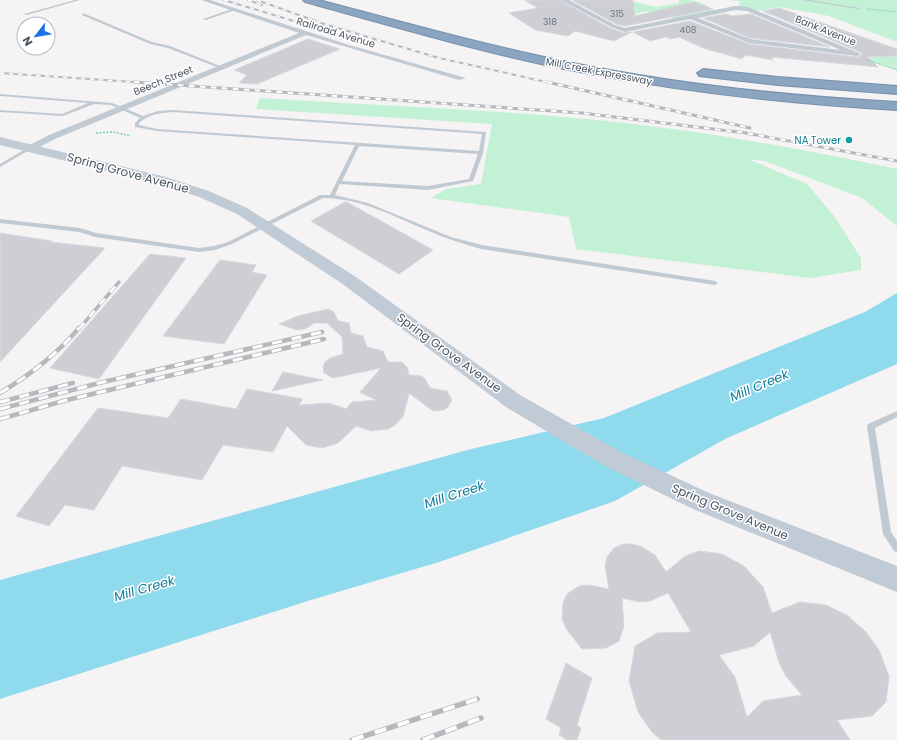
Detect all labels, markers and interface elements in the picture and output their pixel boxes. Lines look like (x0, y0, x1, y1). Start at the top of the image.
house number: 315 (610, 8, 624, 20)
street label: Bank Avenue (793, 11, 859, 50)
street label: Railroad Avenue (295, 13, 377, 52)
north arrow (16, 16, 56, 56)
house number: 318 (543, 16, 557, 28)
house number: 408 (680, 24, 697, 36)
text: N (18, 33, 36, 49)
street label: Mill Creek Expressway (544, 54, 654, 89)
street label: Beech Street (131, 62, 196, 99)
place label: NA Tower (795, 133, 841, 148)
marker: NA Tower (844, 135, 854, 145)
street label: Spring Grove Avenue (65, 148, 191, 197)
street label: Spring Grove Avenue (394, 309, 505, 396)
water label: Mill Creek (727, 364, 793, 406)
water label: Mill Creek (422, 475, 488, 513)
street label: Spring Grove Avenue (669, 479, 791, 544)
water label: Mill Creek (112, 570, 178, 606)

